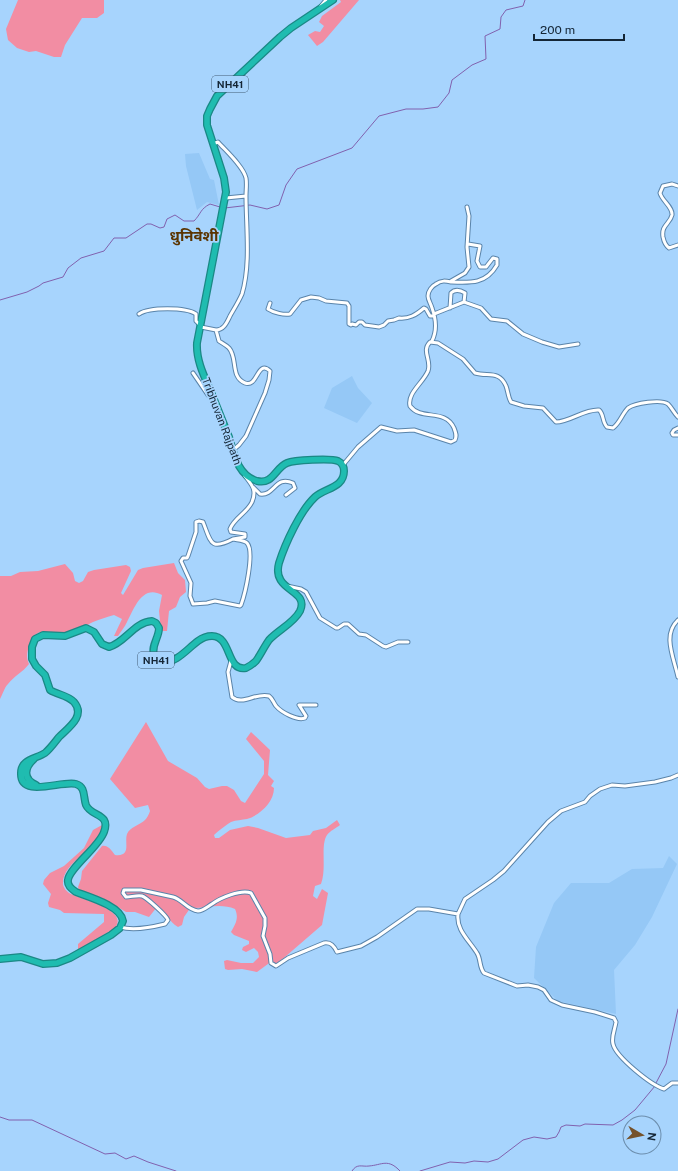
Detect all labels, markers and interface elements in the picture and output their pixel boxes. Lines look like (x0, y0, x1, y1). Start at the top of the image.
scale bar (534, 16, 624, 42)
text: 200 m (540, 23, 575, 37)
road number: NH41 (212, 76, 248, 92)
district label: धुनिवेशी (170, 227, 219, 246)
street label: Tribhuvan Rajpath (200, 376, 244, 466)
road number: NH41 (138, 652, 174, 668)
north arrow (622, 1115, 662, 1155)
text: N (645, 1131, 658, 1142)

